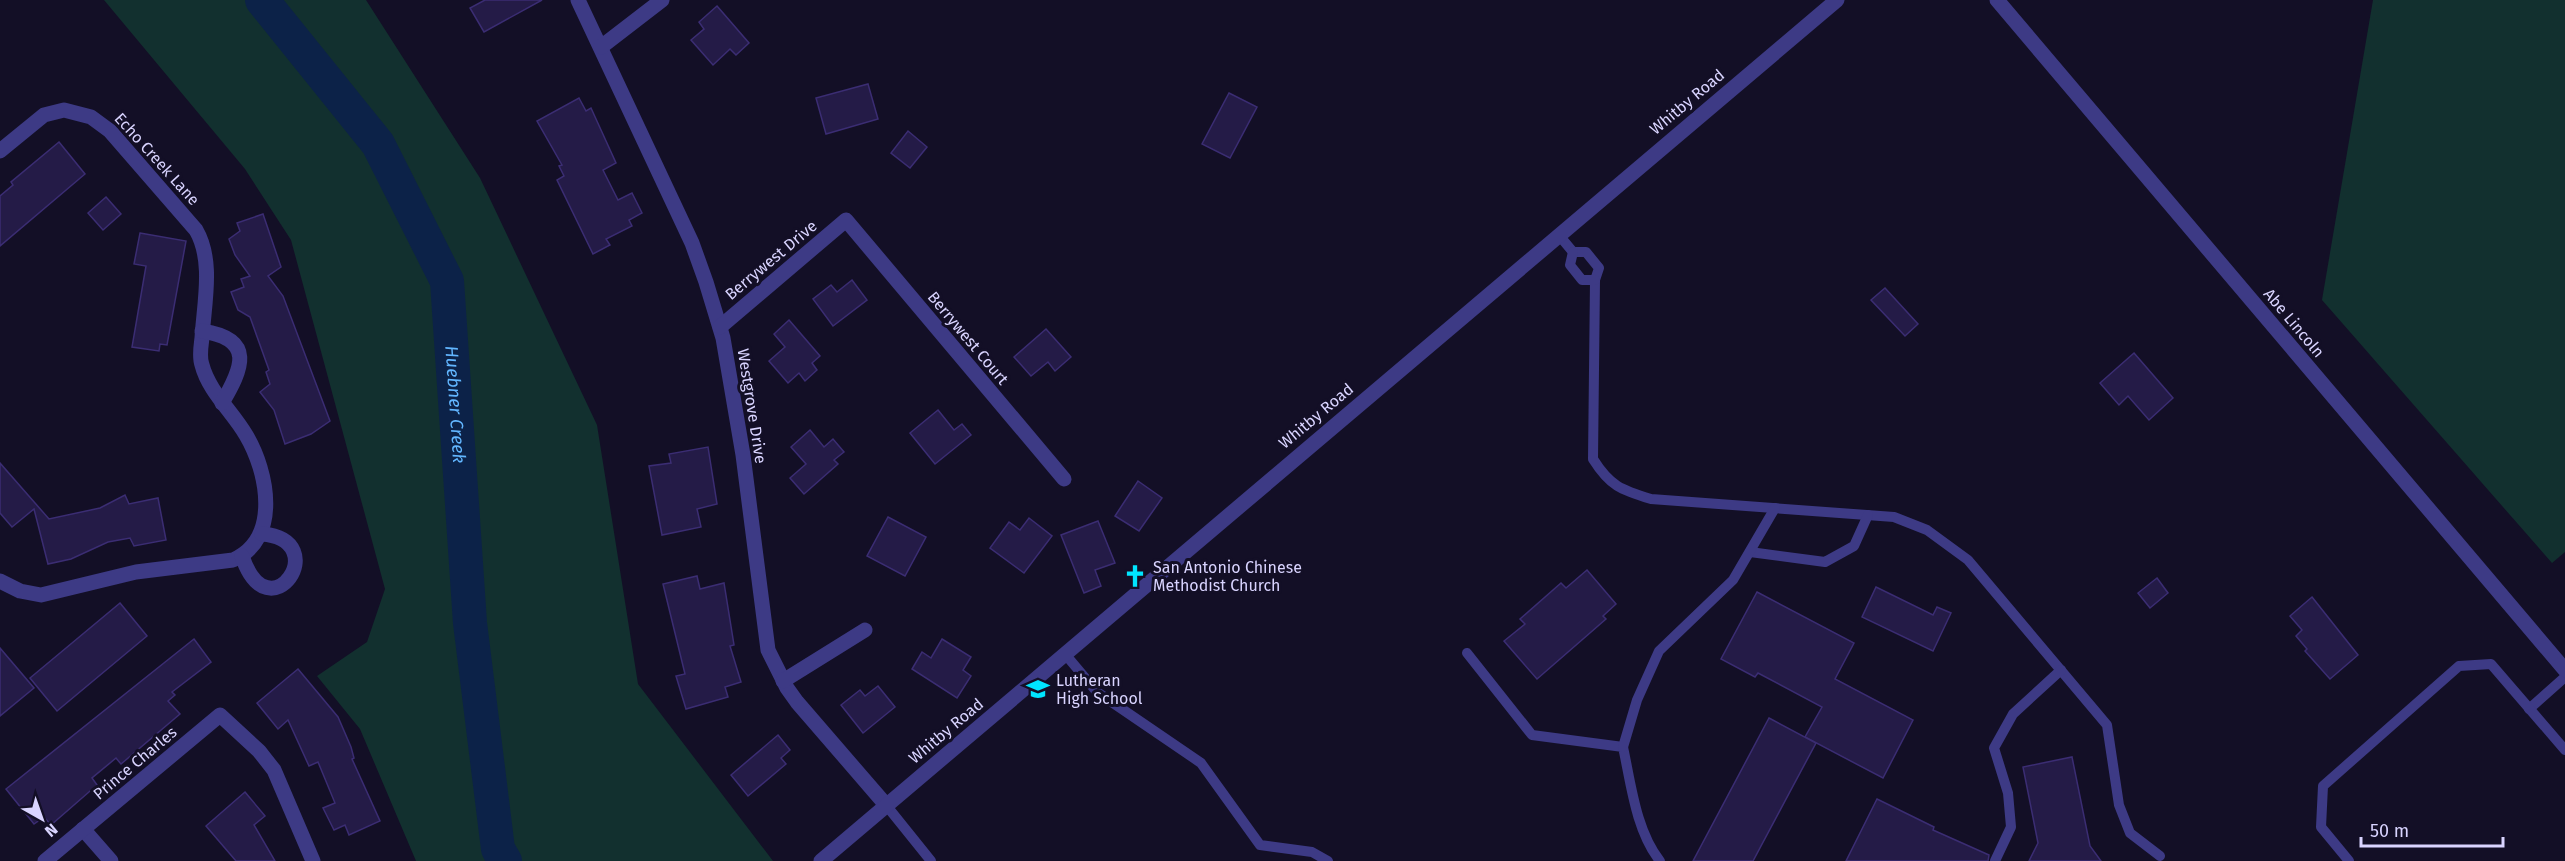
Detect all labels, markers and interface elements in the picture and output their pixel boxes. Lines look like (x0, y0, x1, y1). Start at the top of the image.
street label: Whitby Road (1646, 65, 1728, 139)
street label: Echo Creek Lane (111, 109, 203, 209)
street label: Berrywest Drive (721, 216, 821, 304)
street label: Abe Lincoln (2260, 285, 2328, 361)
street label: Berrywest Court (924, 288, 1013, 389)
water label: Huebner Creek (440, 345, 470, 464)
street label: Westgrove Drive (734, 347, 770, 465)
street label: Whitby Road (1275, 379, 1357, 453)
place label: San Antonio Chinese Methodist Church (1153, 558, 1302, 595)
church icon: San Antonio Chinese Methodist Church (1122, 563, 1148, 589)
place label: Lutheran High School (1056, 671, 1143, 708)
school or university icon: Lutheran High School (1025, 676, 1051, 702)
street label: Whitby Road (905, 694, 987, 768)
street label: Prince Charles (89, 723, 181, 803)
north arrow (12, 789, 72, 849)
scale bar (2361, 810, 2504, 848)
text: N (41, 819, 61, 841)
text: 50 m (2370, 820, 2409, 842)

